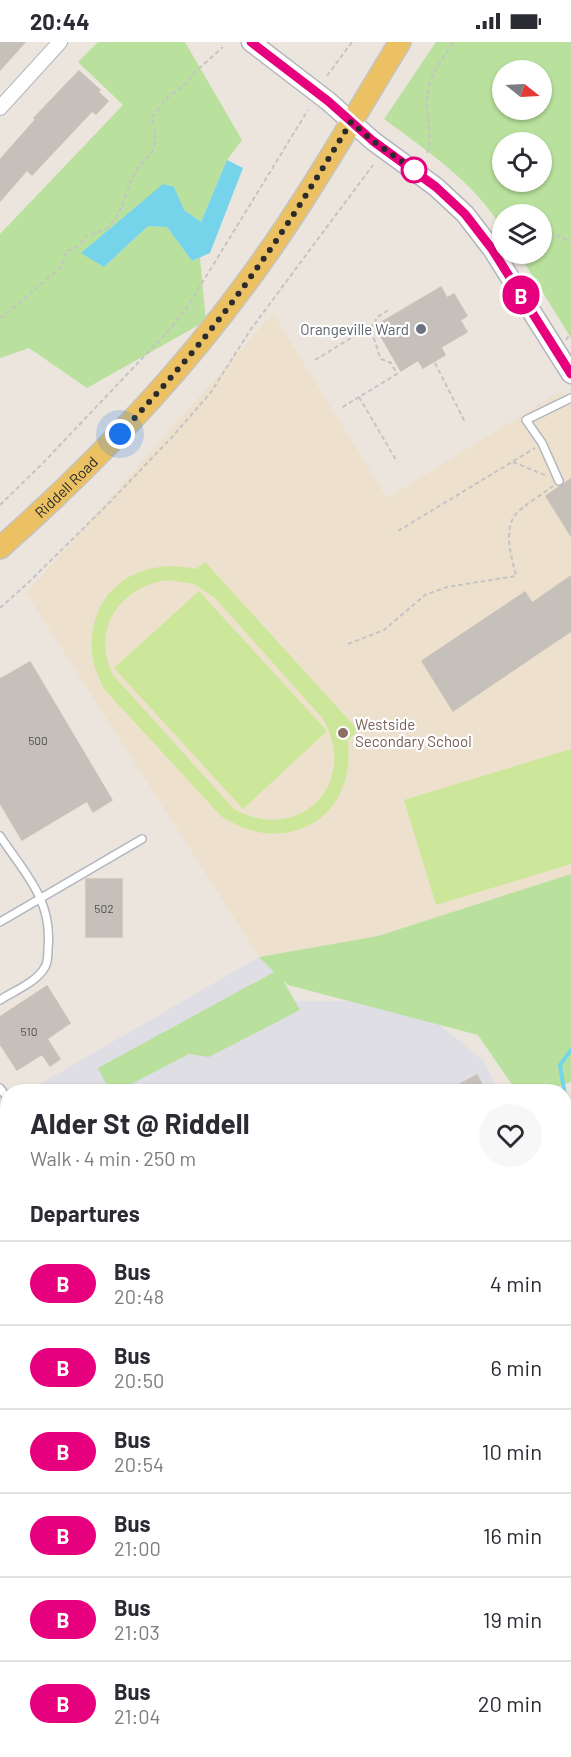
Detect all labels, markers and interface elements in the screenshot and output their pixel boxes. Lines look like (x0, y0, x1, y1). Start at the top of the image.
text: 20:44 (30, 8, 90, 34)
north arrow (492, 60, 552, 120)
map controls (492, 60, 552, 264)
button: locate (492, 132, 552, 192)
unlabelled marker (401, 157, 427, 183)
button: layers (492, 204, 552, 264)
line badge: B (502, 276, 540, 314)
text: B (514, 283, 528, 308)
place label: Orangeville Ward (300, 320, 409, 338)
marker: Orangeville Ward (414, 322, 428, 336)
your location (105, 419, 135, 449)
street label: Riddell Road (31, 452, 101, 521)
place label: Westside Secondary School (355, 715, 472, 750)
marker: Westside Secondary School (336, 726, 350, 740)
house number: 500 (28, 733, 48, 747)
house number: 502 (94, 901, 114, 915)
house number: 510 (21, 1024, 37, 1038)
button: heart (479, 1104, 542, 1167)
text: Alder St @ Riddell (30, 1106, 250, 1140)
text: Walk · 4 min · 250 m (30, 1146, 196, 1170)
text: Departures (30, 1200, 140, 1226)
text: Bus (114, 1258, 151, 1284)
text: 4 min (490, 1270, 542, 1296)
text: B (56, 1271, 70, 1296)
text: 20:48 (114, 1284, 164, 1308)
text: Bus (114, 1342, 151, 1368)
text: 6 min (491, 1354, 542, 1380)
text: B (56, 1355, 70, 1380)
text: 20:50 (114, 1368, 164, 1392)
text: Bus (114, 1426, 151, 1452)
text: 10 min (482, 1438, 542, 1464)
text: B (56, 1439, 70, 1464)
text: 20:54 (114, 1452, 164, 1476)
text: Bus (114, 1510, 151, 1536)
text: 16 min (483, 1522, 542, 1548)
text: B (56, 1523, 70, 1548)
text: 21:00 (114, 1536, 161, 1560)
text: Bus (114, 1594, 151, 1620)
text: 19 min (483, 1606, 542, 1632)
text: B (56, 1607, 70, 1632)
text: 21:03 (114, 1620, 160, 1644)
text: Bus (114, 1678, 151, 1704)
text: 20 min (478, 1690, 542, 1716)
text: B (56, 1691, 70, 1716)
text: 21:04 (114, 1704, 161, 1728)

